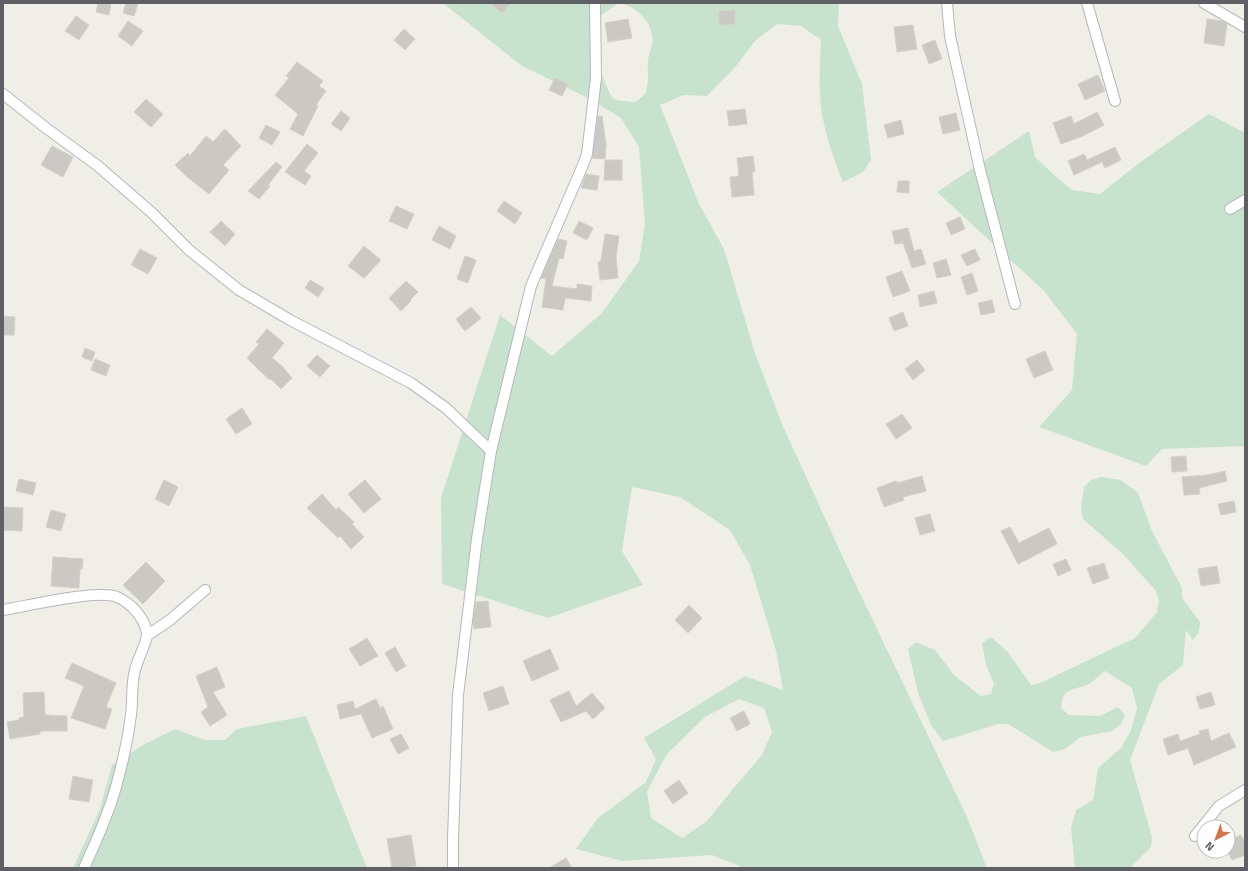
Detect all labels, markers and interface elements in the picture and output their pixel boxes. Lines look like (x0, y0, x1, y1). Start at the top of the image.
north arrow (1196, 819, 1236, 859)
text: N (1201, 838, 1218, 855)

